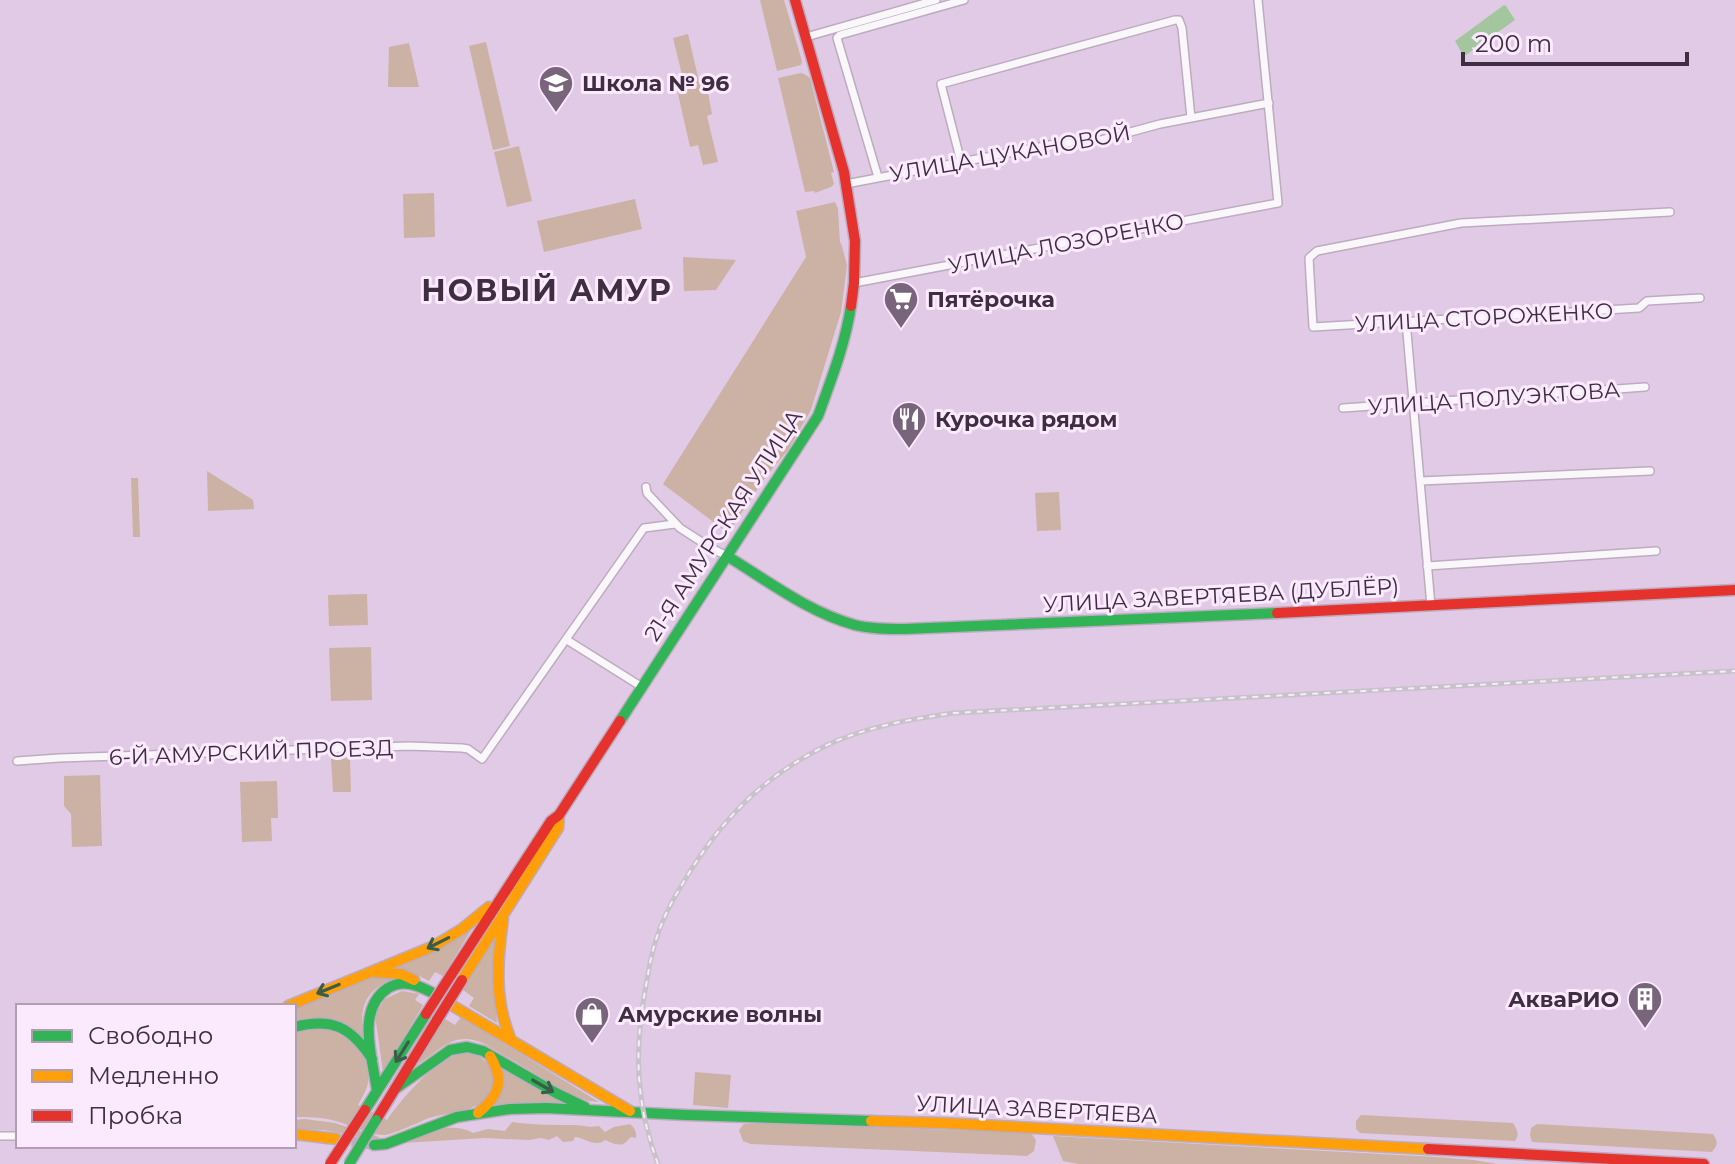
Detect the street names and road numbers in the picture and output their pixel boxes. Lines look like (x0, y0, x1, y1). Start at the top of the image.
street label: УЛИЦА ЦУКАНОВОЙ (887, 119, 1133, 188)
street label: УЛИЦА ЛОЗОРЕНКО (946, 207, 1186, 280)
street label: УЛИЦА СТОРОЖЕНКО (1354, 297, 1614, 338)
street label: УЛИЦА ПОЛУЭКТОВА (1367, 376, 1622, 421)
street label: 21-Я АМУРСКАЯ УЛИЦА (639, 404, 809, 646)
street label: УЛИЦА ЗАВЕРТЯЕВА (ДУБЛЁР) (1042, 573, 1400, 618)
street label: 6-Й АМУРСКИЙ ПРОЕЗД (108, 734, 394, 771)
street label: УЛИЦА ЗАВЕРТЯЕВА (916, 1090, 1159, 1129)

